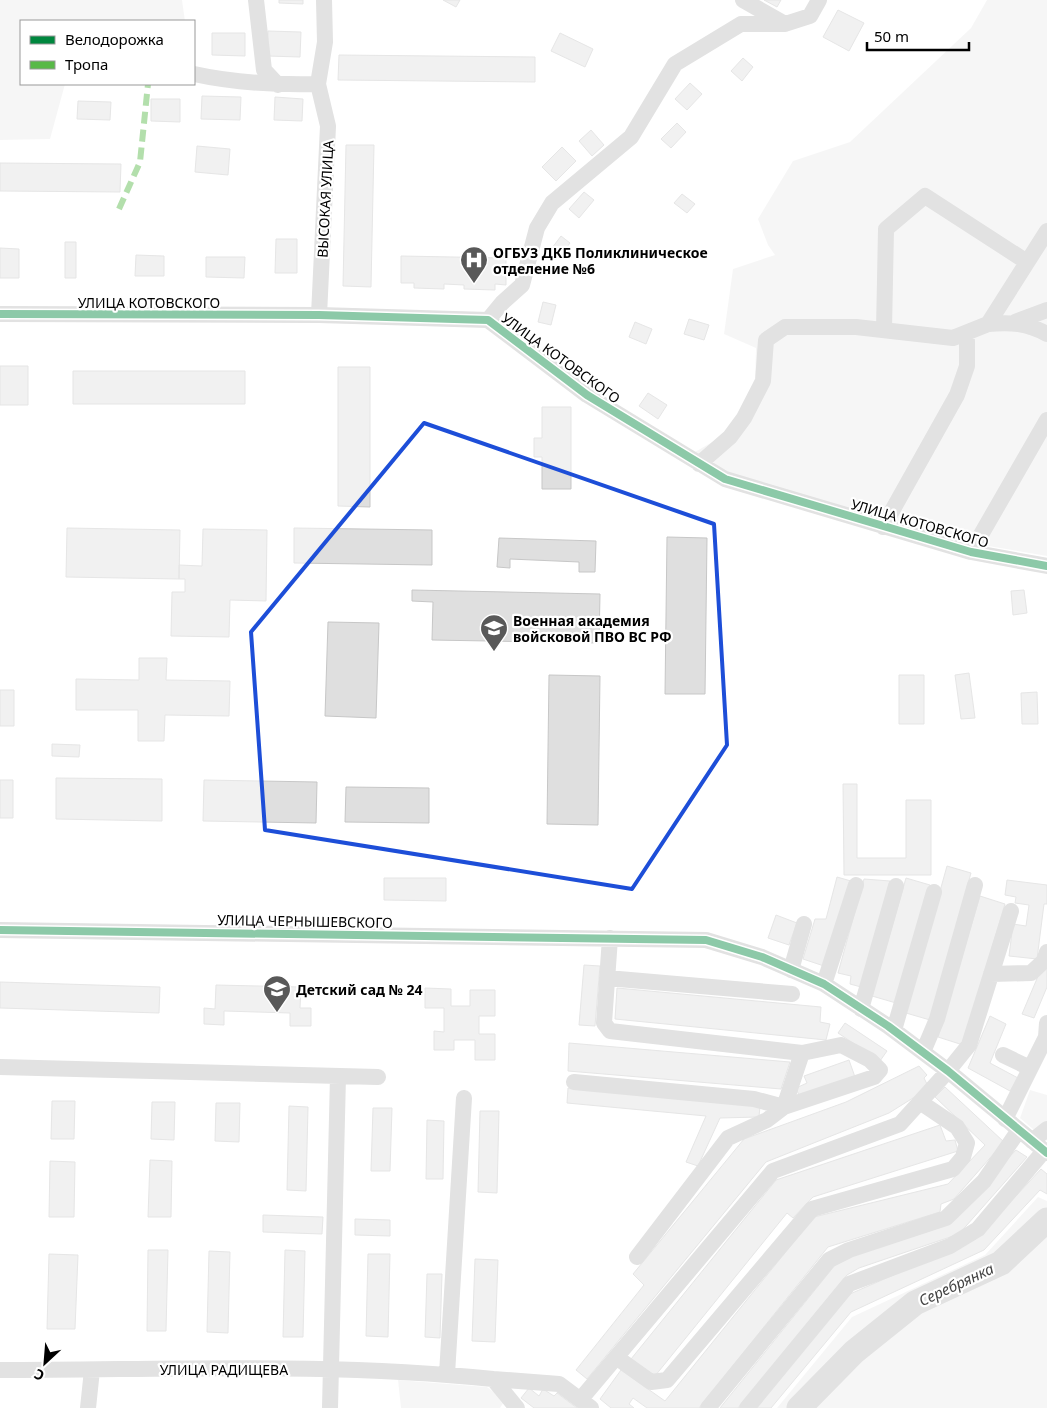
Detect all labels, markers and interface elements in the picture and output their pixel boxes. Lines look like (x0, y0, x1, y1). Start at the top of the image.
legend (20, 20, 195, 85)
scale bar (867, 20, 970, 52)
text: 50 m (874, 26, 909, 46)
text: Велодорожка (65, 29, 164, 49)
text: Тропа (65, 54, 108, 74)
street label: ВЫСОКАЯ УЛИЦА (312, 140, 338, 258)
place label: ОГБУЗ ДКБ Поликлиническое отделение №6 (493, 243, 708, 278)
hospital icon: ОГБУЗ ДКБ Поликлиническое отделение №6 (459, 245, 489, 284)
street label: УЛИЦА КОТОВСКОГО (78, 293, 220, 312)
street label: УЛИЦА КОТОВСКОГО (498, 308, 624, 408)
street label: УЛИЦА КОТОВСКОГО (849, 494, 991, 552)
place label: Военная академия войсковой ПВО ВС РФ (513, 611, 672, 646)
school or university icon: Военная академия войсковой ПВО ВС РФ (479, 613, 509, 652)
street label: УЛИЦА ЧЕРНЫШЕВСКОГО (217, 910, 393, 932)
school or university icon: Детский сад № 24 (262, 974, 292, 1013)
place label: Детский сад № 24 (296, 980, 423, 999)
water label: Серебрянка (915, 1258, 997, 1310)
north arrow (20, 1338, 70, 1388)
street label: УЛИЦА РАДИЩЕВА (160, 1360, 288, 1379)
text: С (31, 1365, 47, 1386)

